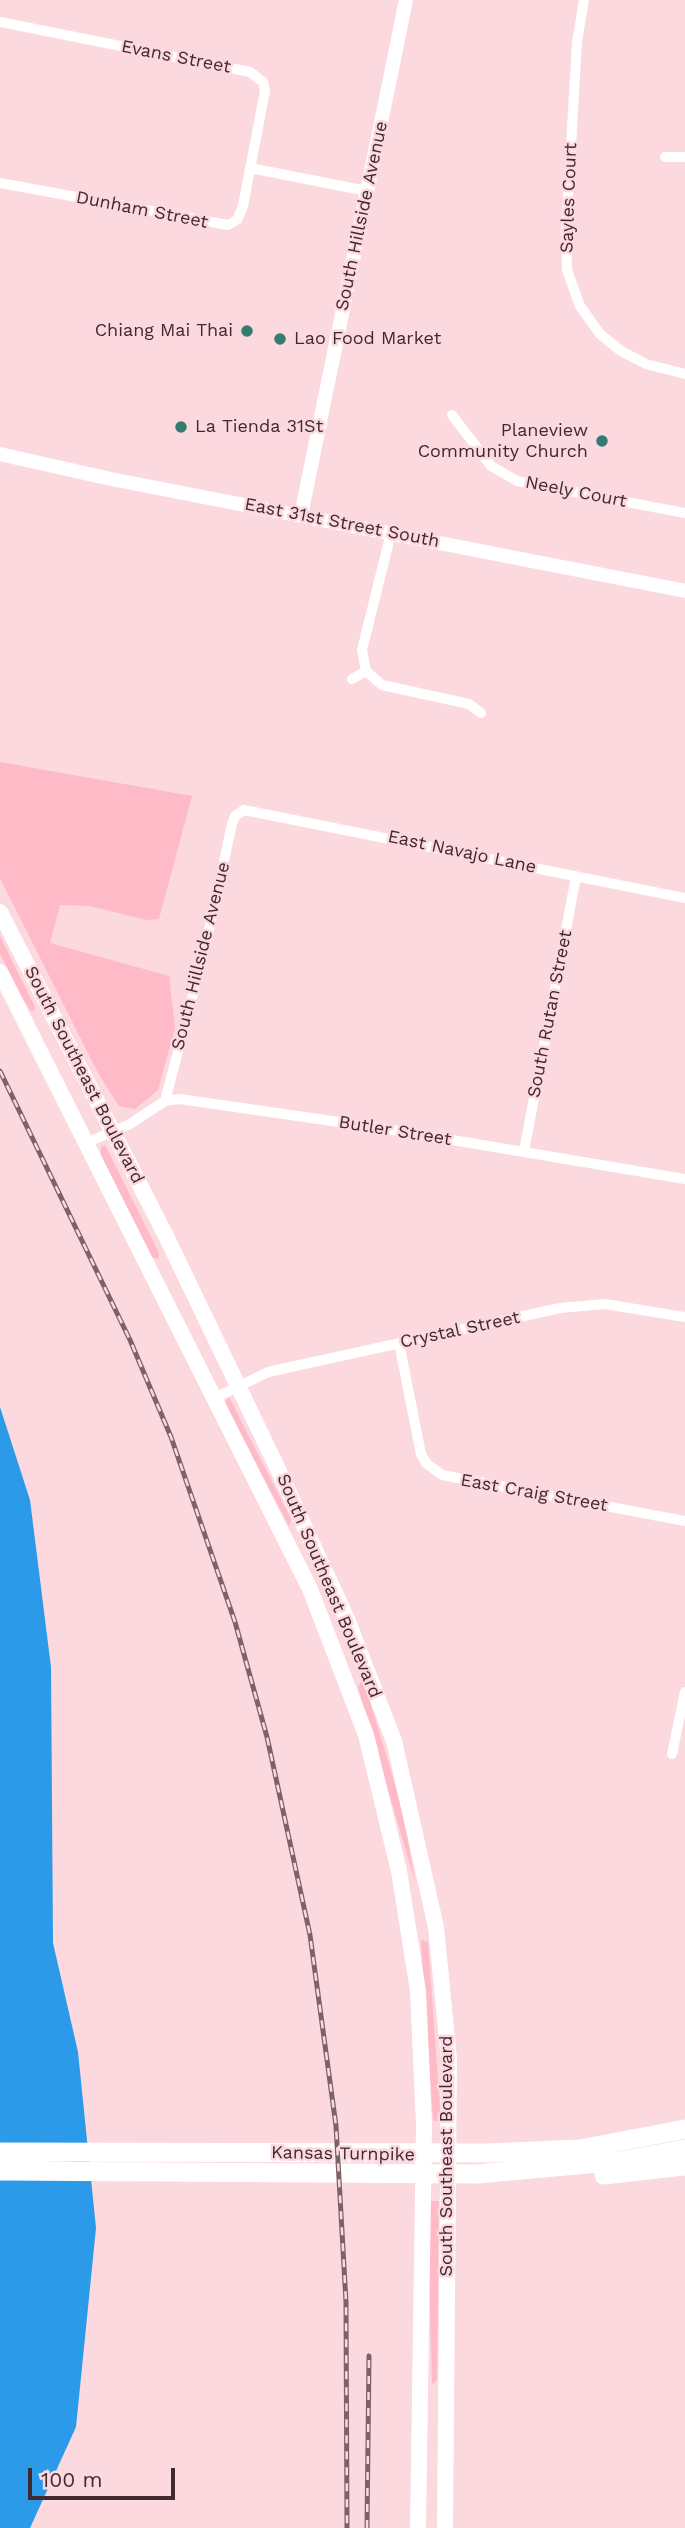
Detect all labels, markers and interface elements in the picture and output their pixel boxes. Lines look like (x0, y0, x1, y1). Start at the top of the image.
street label: Evans Street (119, 36, 233, 78)
street label: South Hillside Avenue (331, 119, 393, 313)
street label: Sayles Court (556, 142, 582, 254)
street label: Dunham Street (74, 187, 210, 233)
place label: Chiang Mai Thai (95, 320, 233, 342)
marker: Chiang Mai Thai (239, 323, 255, 339)
place label: Lao Food Market (294, 328, 441, 350)
marker: Lao Food Market (272, 331, 288, 347)
place label: La Tienda 31St (195, 416, 323, 438)
marker: La Tienda 31St (173, 419, 189, 435)
place label: Planeview Community Church (418, 420, 588, 462)
marker: Planeview Community Church (594, 433, 610, 449)
street label: Neely Court (523, 472, 629, 512)
street label: East 31st Street South (243, 494, 441, 552)
street label: East Navajo Lane (386, 826, 538, 878)
street label: South Hillside Avenue (167, 860, 235, 1052)
street label: South Rutan Street (523, 928, 577, 1100)
street label: South Southeast Boulevard (20, 963, 148, 1187)
street label: Butler Street (337, 1111, 453, 1151)
street label: Crystal Street (398, 1307, 522, 1353)
street label: East Craig Street (459, 1469, 609, 1517)
street label: South Southeast Boulevard (272, 1471, 386, 1701)
street label: South Southeast Boulevard (436, 2035, 458, 2277)
street label: Kansas Turnpike (271, 2142, 415, 2166)
scale bar (32, 2454, 178, 2498)
text: 100 m (41, 2467, 103, 2492)

